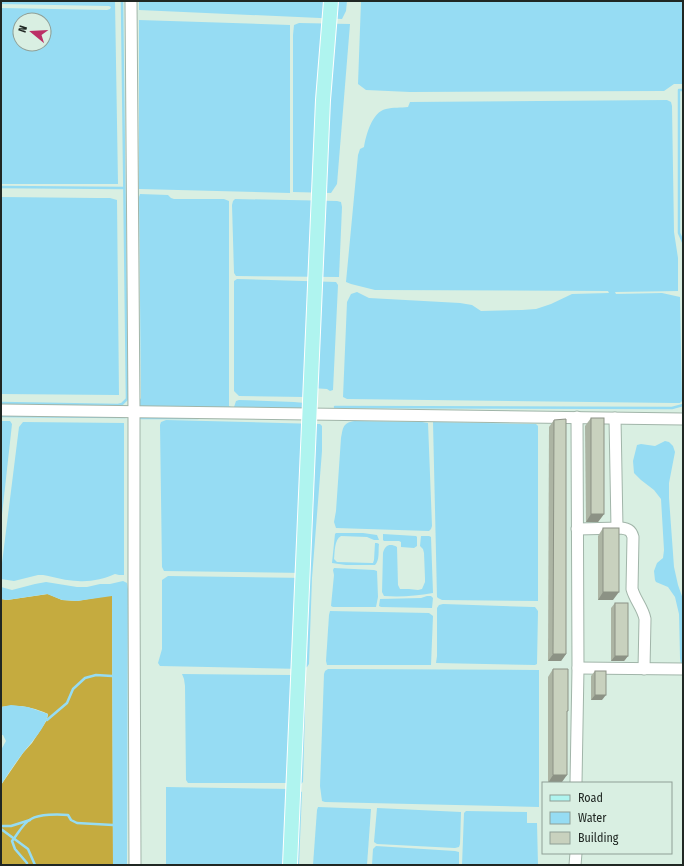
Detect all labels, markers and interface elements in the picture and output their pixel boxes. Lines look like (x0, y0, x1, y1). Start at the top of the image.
north arrow (12, 12, 52, 52)
text: N (16, 24, 30, 34)
legend (542, 782, 672, 854)
text: Road (578, 791, 603, 805)
text: Water (578, 811, 607, 825)
text: Building (578, 831, 619, 845)

